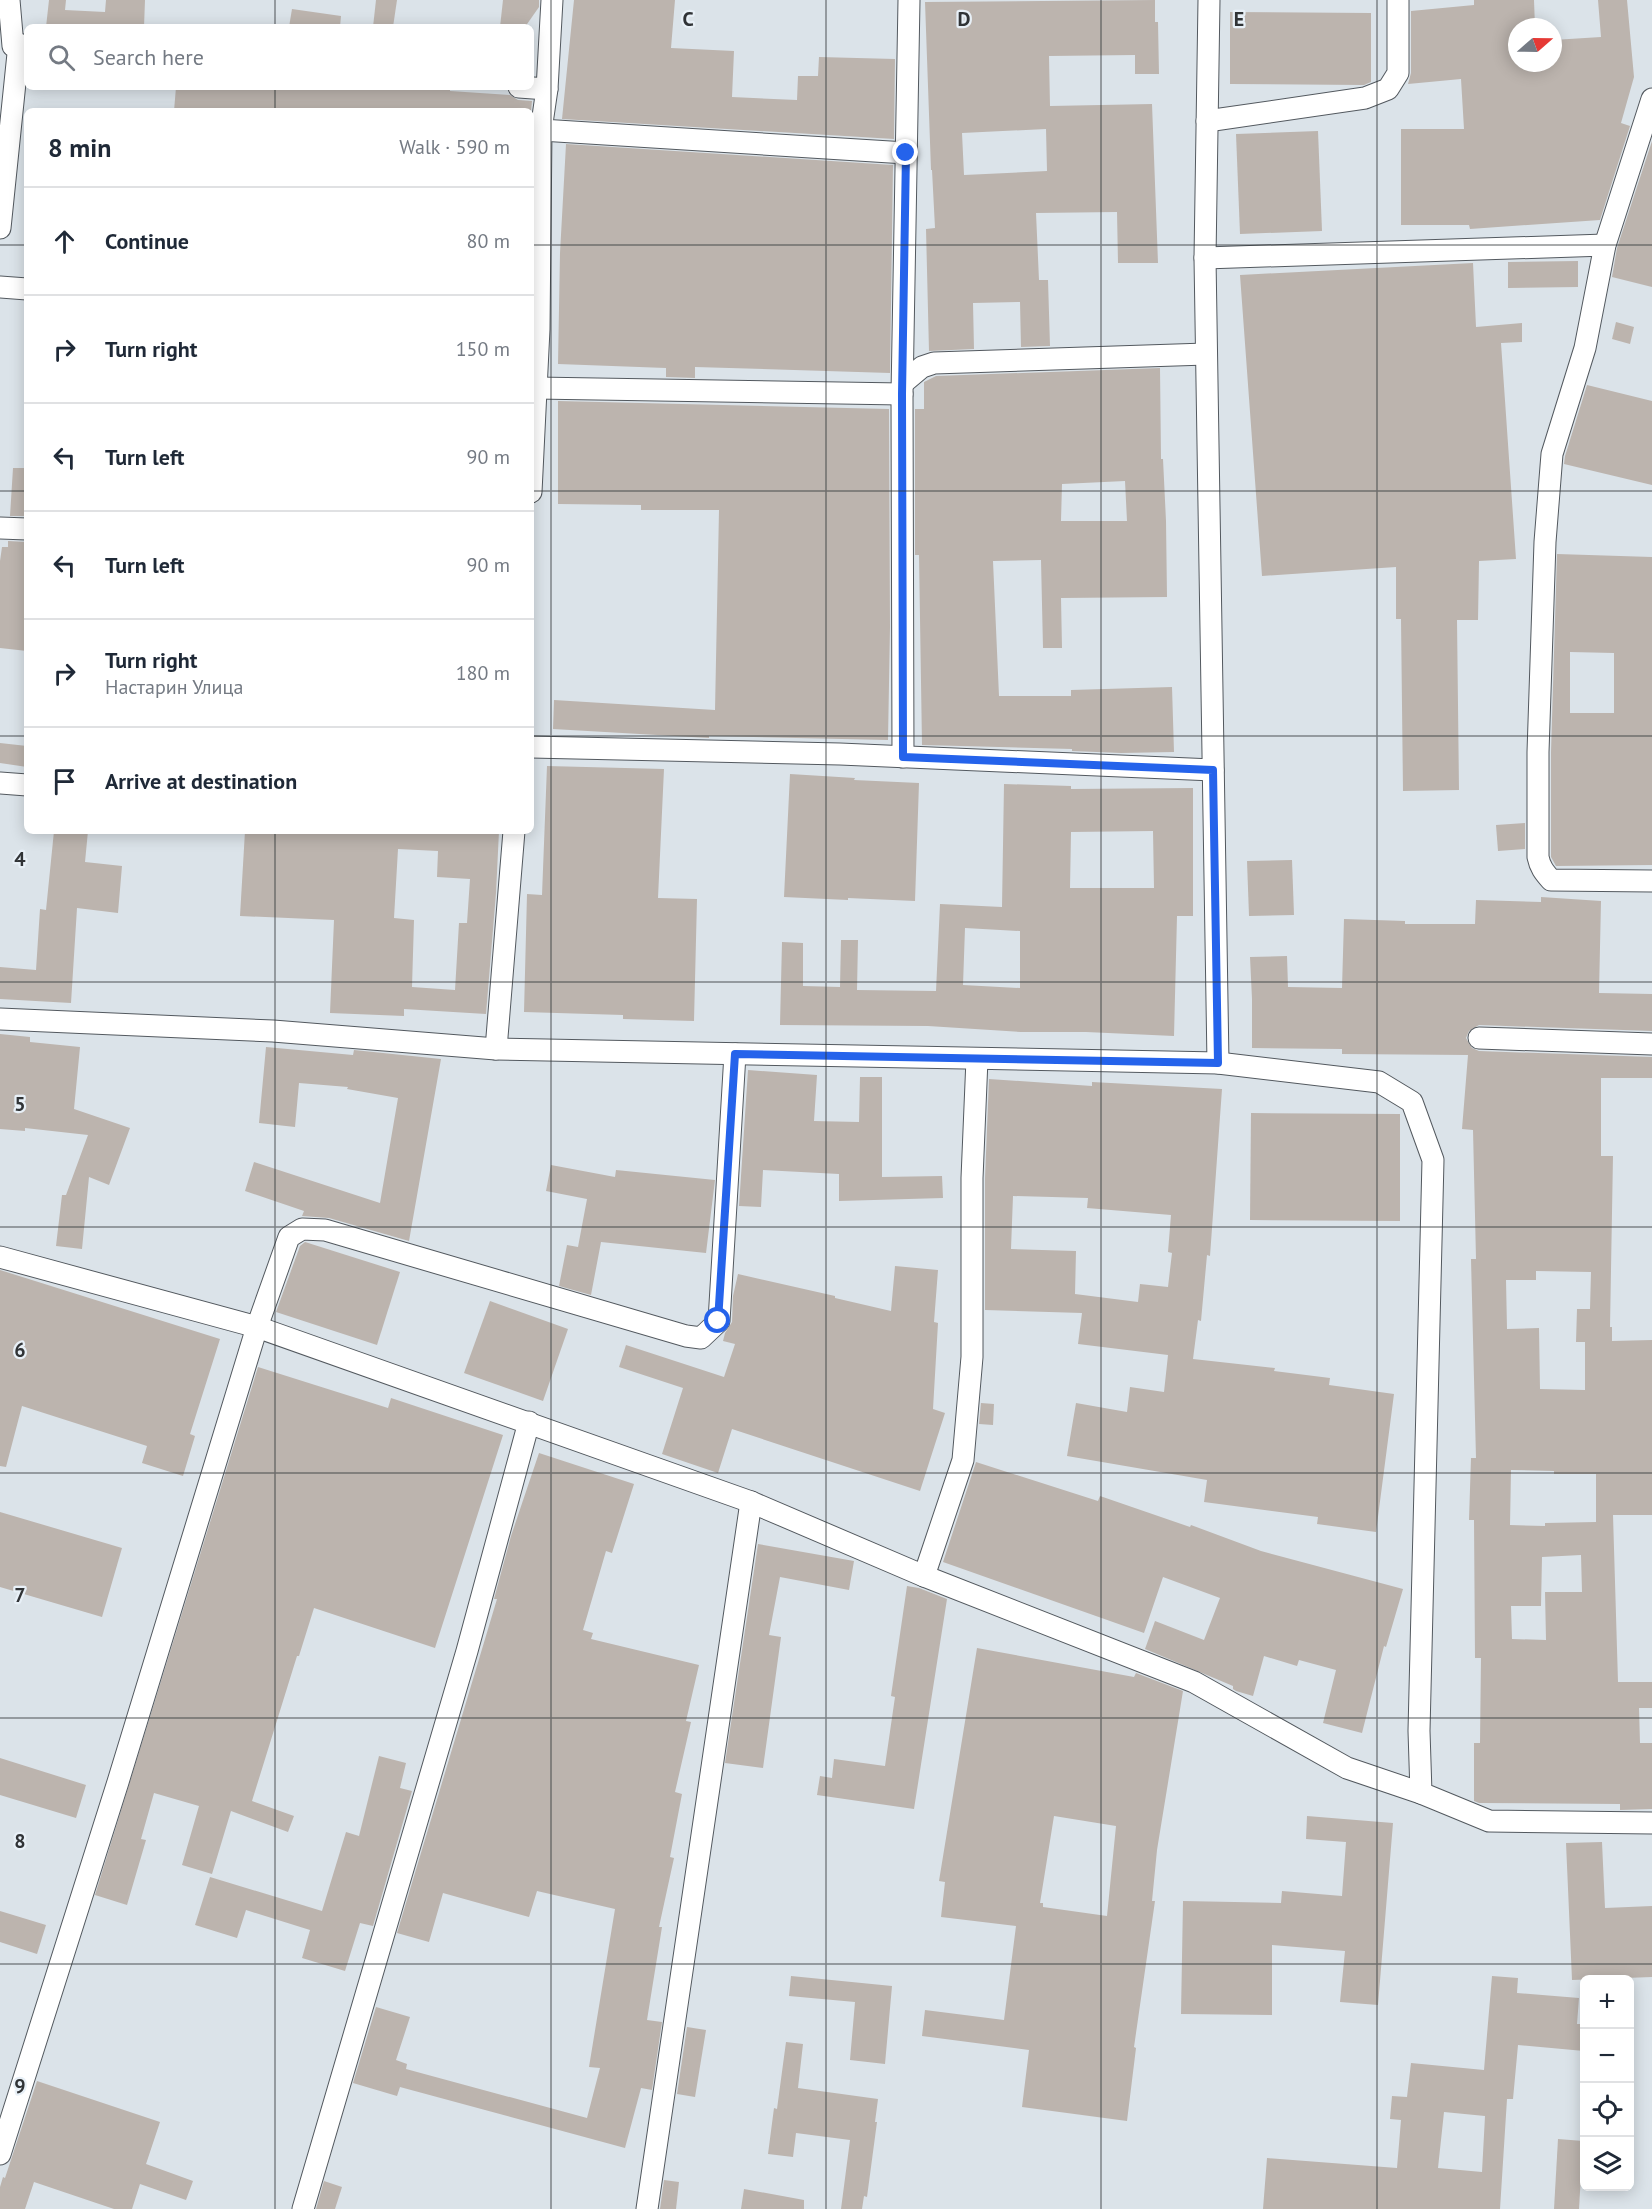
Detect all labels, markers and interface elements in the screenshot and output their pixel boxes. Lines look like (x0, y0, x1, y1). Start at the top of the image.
text: C (682, 6, 694, 32)
text: D (958, 6, 971, 32)
text: E (1234, 6, 1244, 32)
north arrow (1508, 18, 1562, 72)
search box (24, 24, 534, 90)
icon: search (45, 41, 78, 74)
text: Search here (93, 43, 204, 71)
text: 8 min (48, 131, 111, 164)
text: Walk · 590 m (399, 134, 510, 160)
route end (892, 139, 918, 165)
icon: ahead (48, 225, 81, 258)
text: Continue (105, 227, 189, 255)
text: 80 m (467, 228, 510, 254)
icon: right (48, 333, 81, 366)
text: Turn right (105, 335, 197, 363)
text: 150 m (456, 336, 510, 362)
icon: left (48, 441, 81, 474)
text: Turn left (105, 443, 185, 471)
text: 90 m (467, 444, 510, 470)
icon: left (48, 549, 81, 582)
text: Turn left (105, 551, 185, 579)
text: 90 m (467, 552, 510, 578)
text: Turn right (105, 646, 197, 674)
icon: right (48, 657, 81, 690)
text: 180 m (456, 660, 510, 686)
text: Настарин Улица (105, 674, 243, 700)
icon: arrive (48, 765, 81, 798)
text: Arrive at destination (105, 767, 297, 795)
text: 4 (14, 846, 26, 872)
text: 5 (14, 1091, 26, 1117)
route start (704, 1307, 730, 1333)
text: 6 (14, 1337, 26, 1363)
text: 7 (14, 1582, 26, 1608)
text: 8 (14, 1828, 26, 1854)
map controls (1580, 1975, 1634, 2191)
button: + (1580, 1975, 1634, 2029)
button: − (1580, 2029, 1634, 2083)
text: 9 (14, 2073, 26, 2099)
button: locate (1580, 2083, 1634, 2137)
button: layers (1580, 2137, 1634, 2191)

